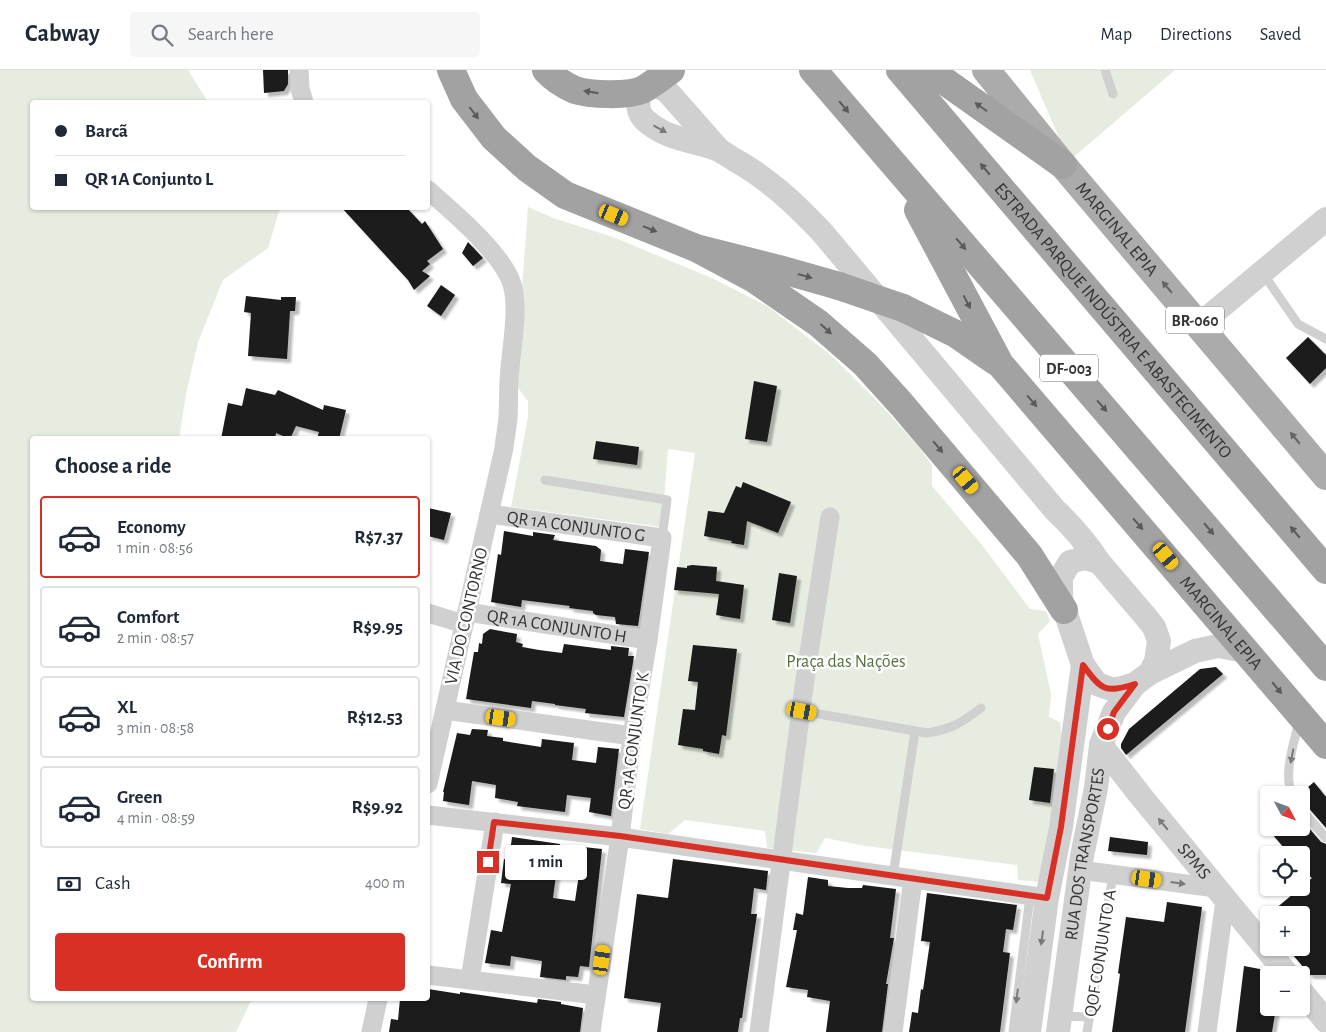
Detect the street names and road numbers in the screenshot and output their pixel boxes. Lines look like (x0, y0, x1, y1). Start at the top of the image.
street label: MARGINAL EPIA (1072, 179, 1161, 280)
street label: ESTRADA PARQUE INDÚSTRIA E ABASTECIMENTO (990, 180, 1235, 462)
road number: BR-060 (1166, 306, 1224, 334)
road number: DF-003 (1040, 354, 1098, 382)
street label: QR 1A CONJUNTO G (506, 509, 646, 546)
street label: VIA DO CONTORNO (442, 546, 492, 687)
street label: MARGINAL EPIA (1176, 573, 1266, 674)
street label: QR 1A CONJUNTO H (486, 607, 628, 647)
street label: QR 1A CONJUNTO K (615, 671, 653, 811)
street label: RUA DOS TRANSPORTES (1063, 767, 1108, 942)
street label: SPMS (1174, 840, 1213, 883)
street label: QOF CONJUNTO A (1082, 888, 1120, 1018)

